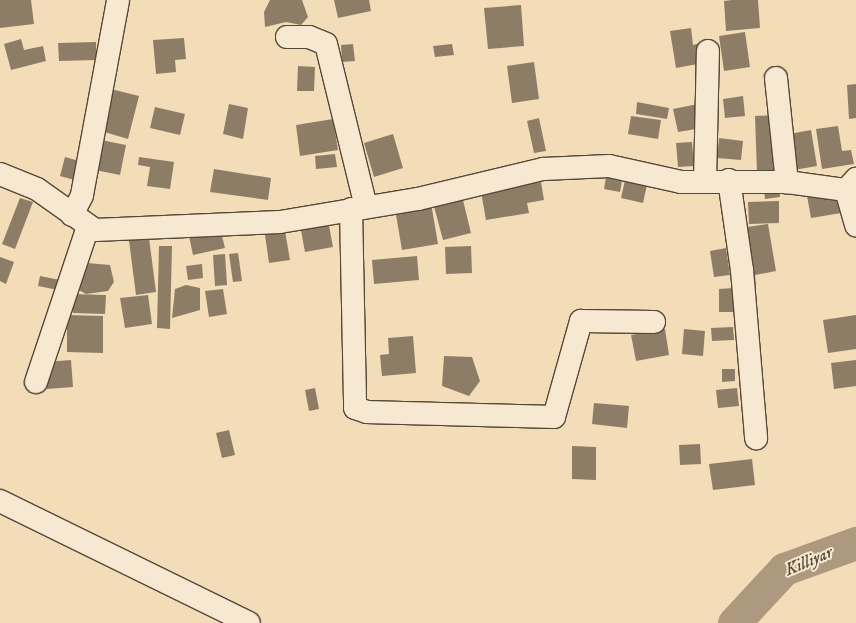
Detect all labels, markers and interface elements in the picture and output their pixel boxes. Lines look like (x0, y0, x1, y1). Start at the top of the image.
water label: Killiyar (782, 543, 836, 581)

